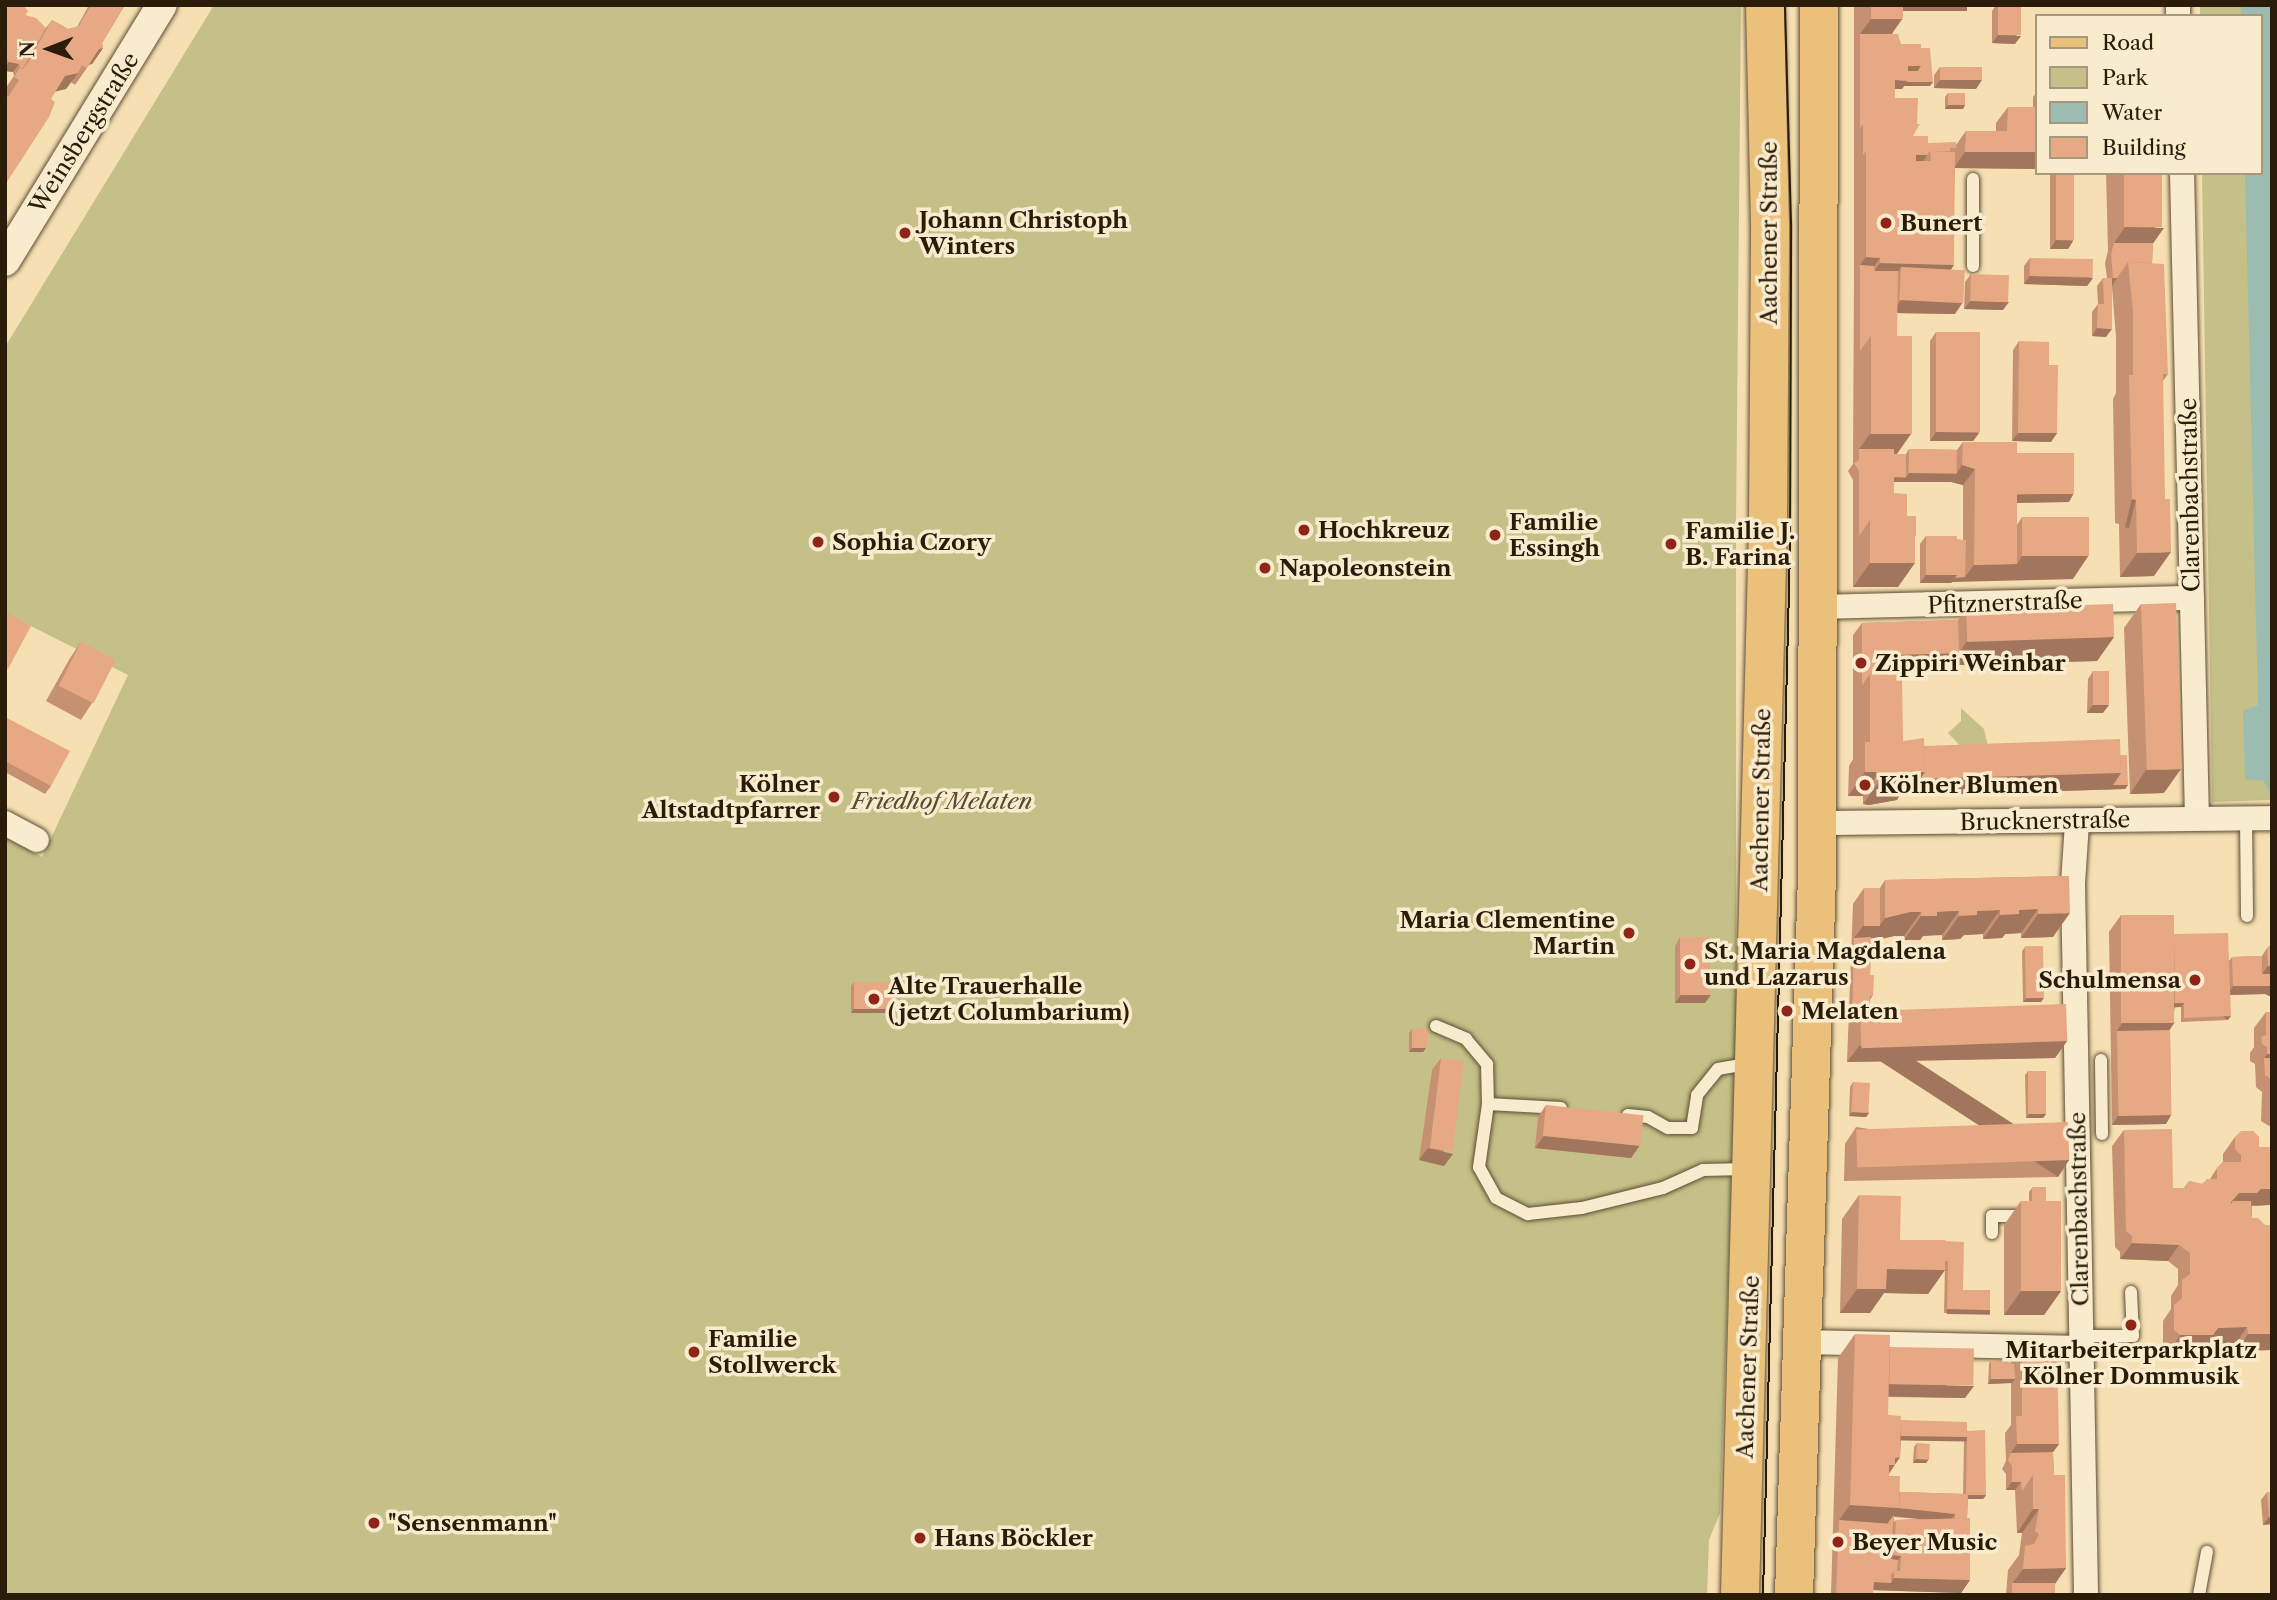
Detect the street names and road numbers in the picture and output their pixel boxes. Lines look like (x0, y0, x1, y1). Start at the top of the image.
street label: Weinsbergstraße (23, 47, 145, 219)
street label: Aachener Straße (1755, 141, 1783, 325)
street label: Clarenbachstraße (2175, 398, 2205, 592)
street label: Pfitznerstraße (1927, 586, 2083, 620)
street label: Aachener Straße (1746, 708, 1776, 892)
street label: Brucknerstraße (1959, 806, 2131, 836)
street label: Clarenbachstraße (2064, 1112, 2094, 1306)
street label: Aachener Straße (1731, 1275, 1765, 1459)

